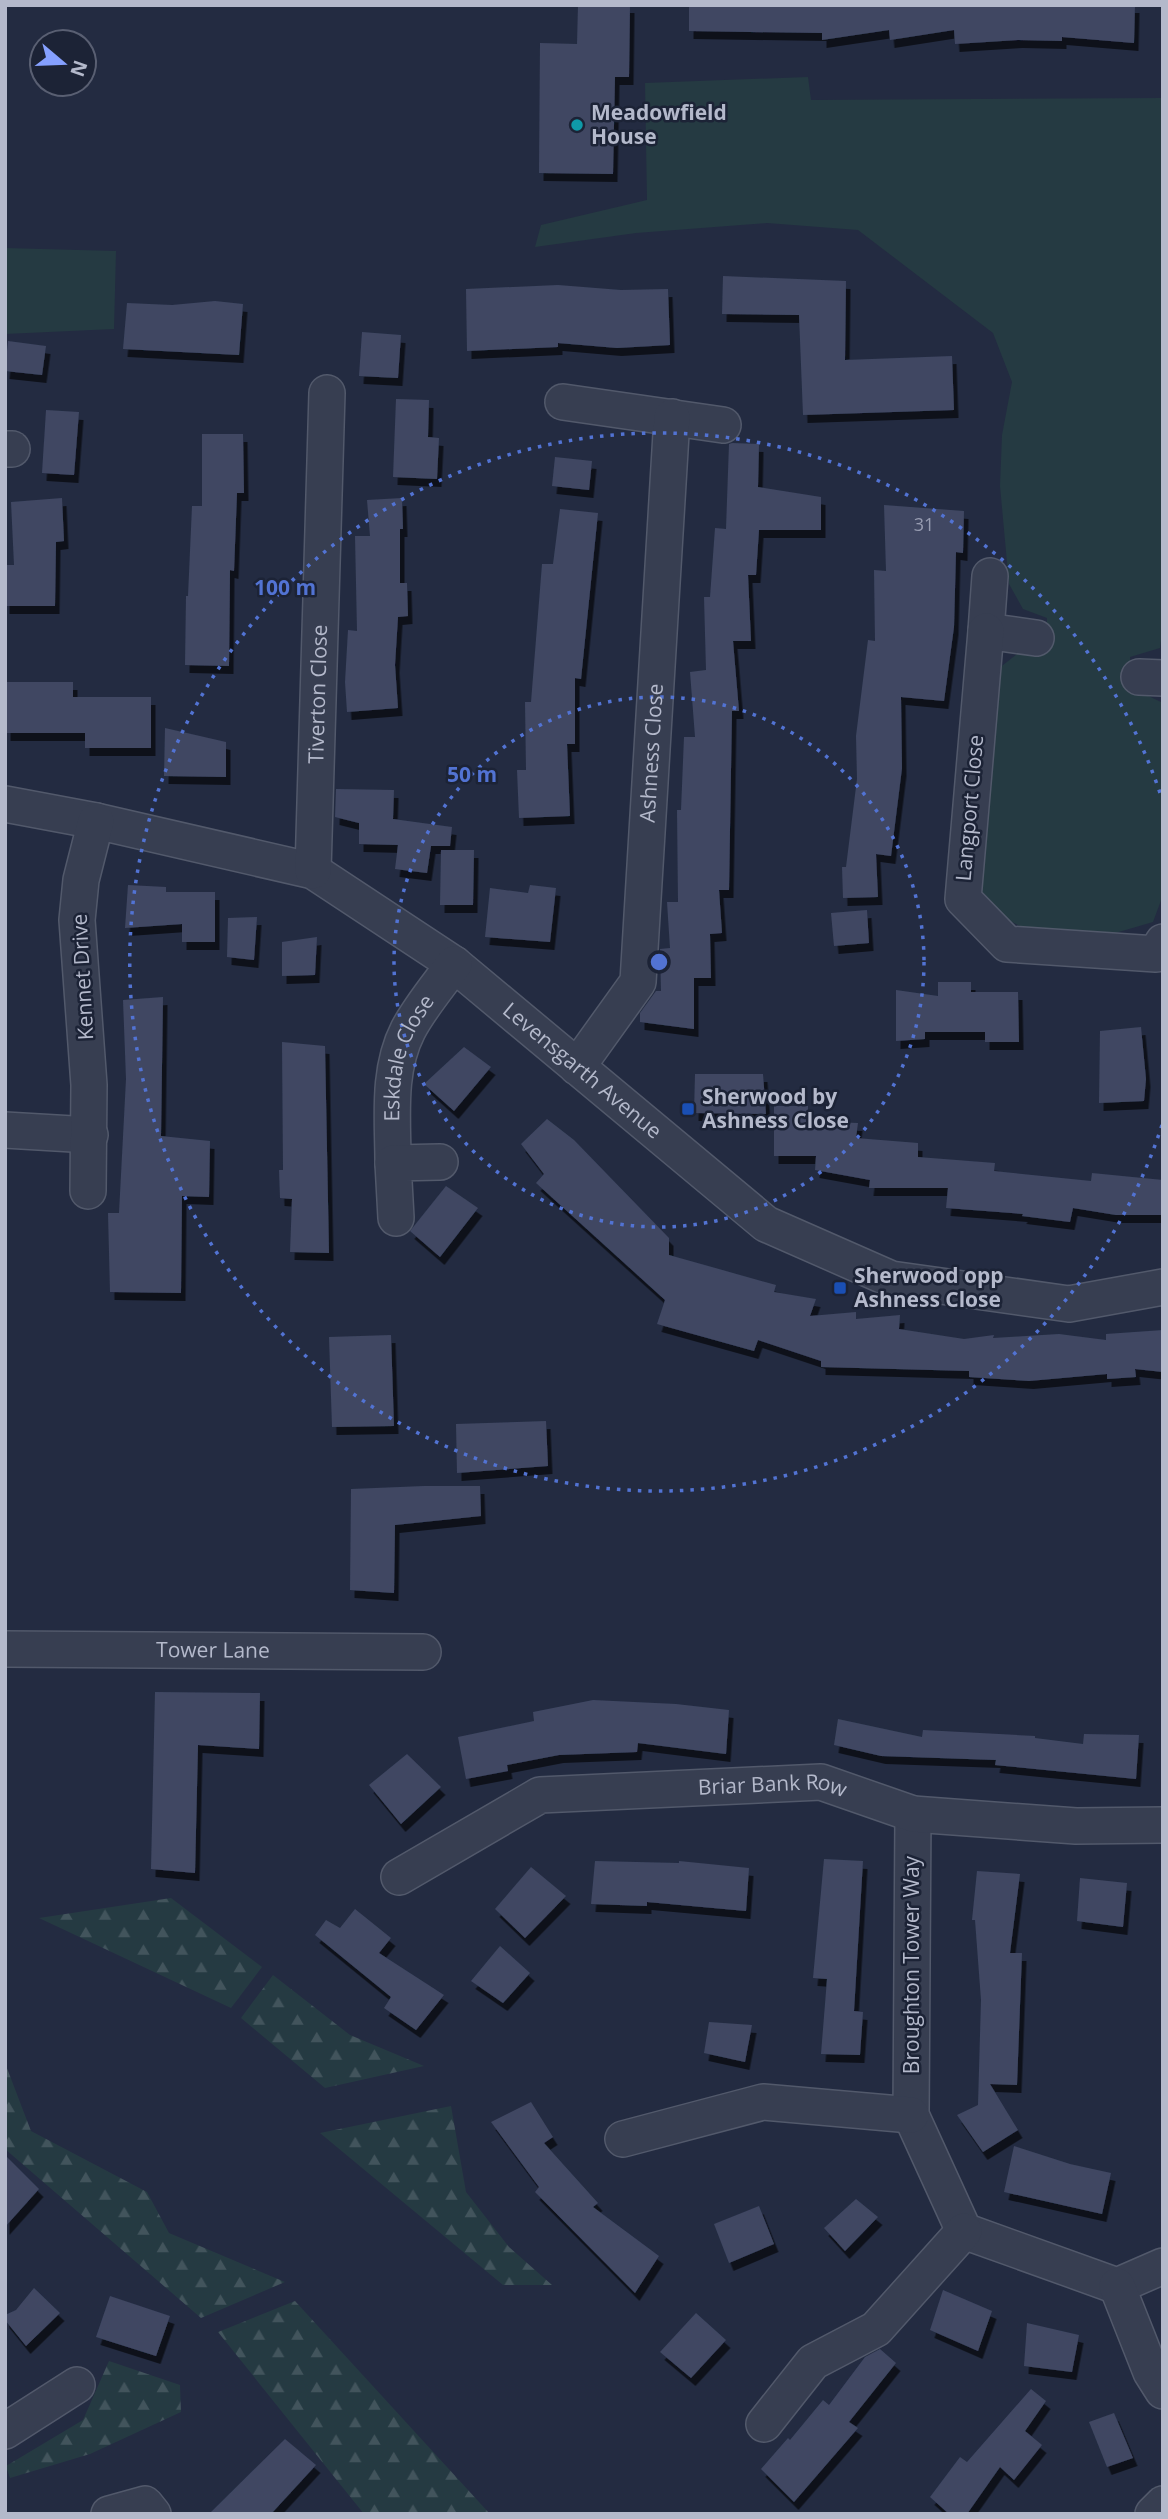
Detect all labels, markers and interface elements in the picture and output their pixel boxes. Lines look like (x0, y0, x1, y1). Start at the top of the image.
north arrow (28, 28, 98, 98)
text: N (64, 57, 94, 80)
place label: Meadowfield House (591, 98, 727, 150)
marker: Meadowfield House (569, 117, 585, 133)
house number: 31 (914, 512, 934, 536)
text: 100 m (254, 573, 316, 601)
street label: Tiverton Close (301, 624, 333, 764)
street label: Ashness Close (633, 683, 669, 823)
street label: Langport Close (949, 734, 989, 882)
text: 50 m (447, 760, 497, 788)
street label: Kennet Drive (65, 913, 99, 1041)
centre of rings (647, 950, 671, 974)
street label: Eskdale Close (377, 988, 440, 1121)
street label: Levensgarth Avenue (498, 996, 668, 1144)
place label: Sherwood by Ashness Close (702, 1082, 849, 1134)
marker: Sherwood by Ashness Close (680, 1101, 696, 1117)
place label: Sherwood opp Ashness Close (854, 1261, 1004, 1313)
marker: Sherwood opp Ashness Close (832, 1280, 848, 1296)
street label: Tower Lane (156, 1635, 270, 1664)
street label: Briar Bank Row (697, 1767, 852, 1803)
street label: Broughton Tower Way (897, 1855, 925, 2074)

